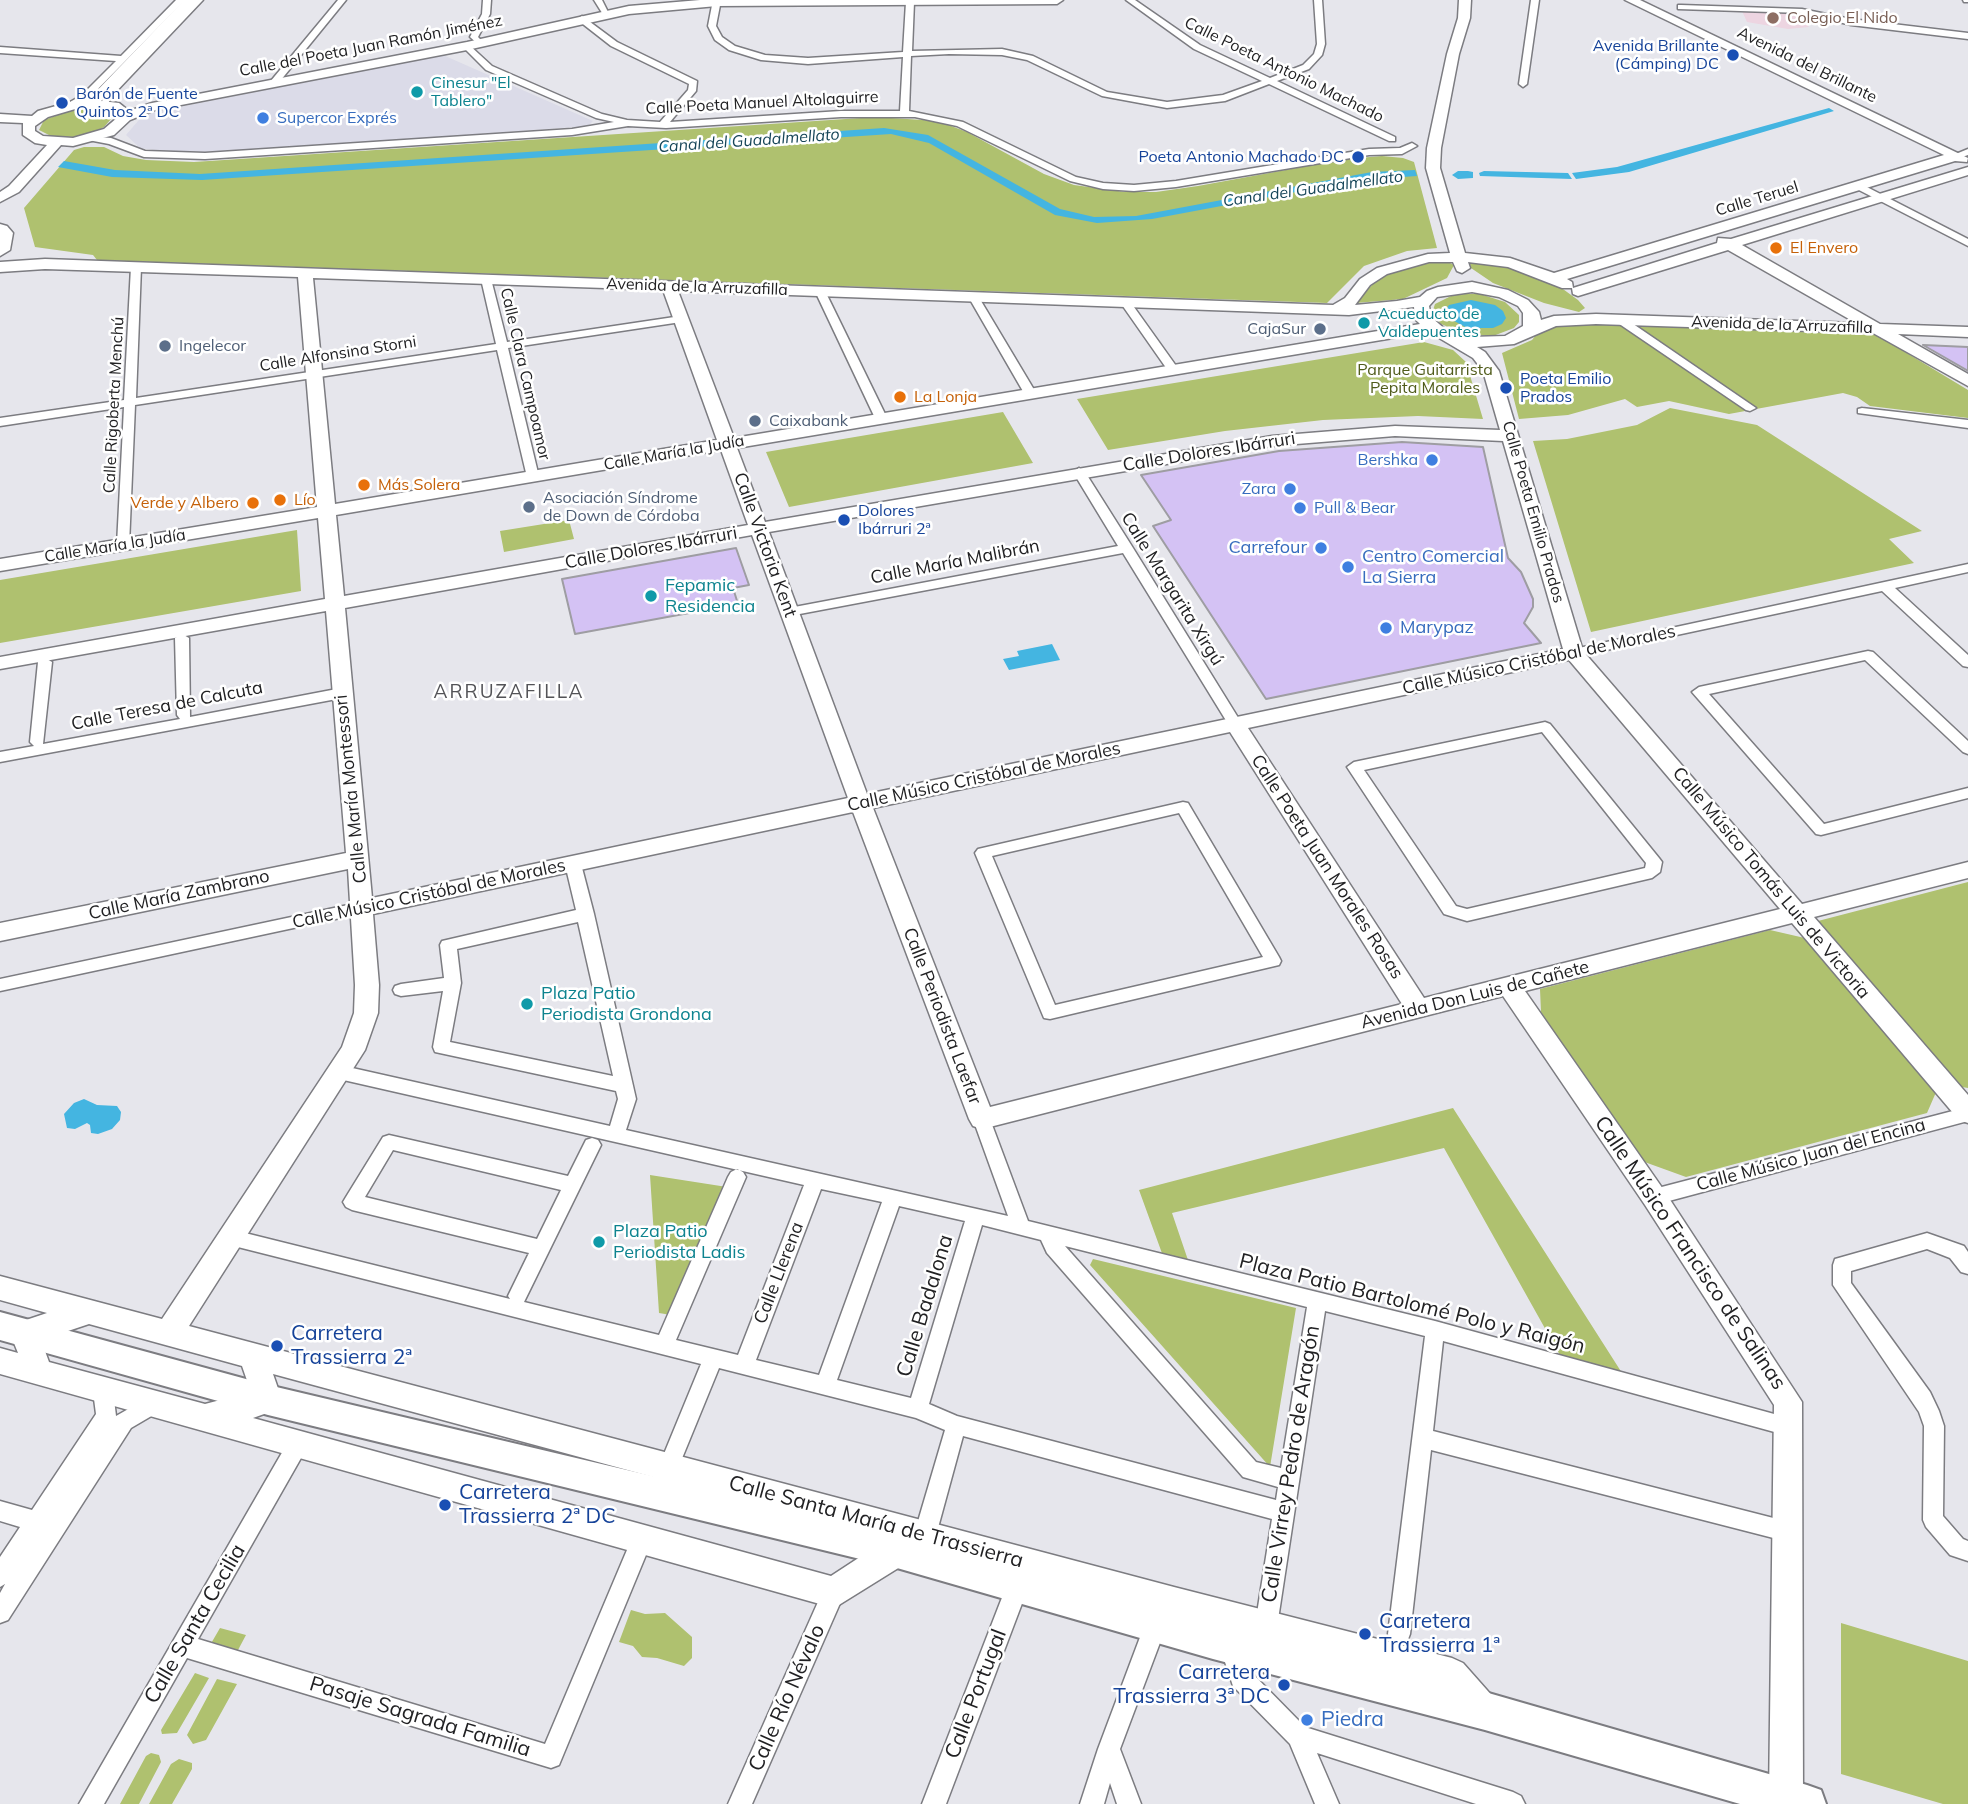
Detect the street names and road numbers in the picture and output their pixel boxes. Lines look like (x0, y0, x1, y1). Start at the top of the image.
street label: Calle del Poeta Juan Ramón Jiménez (238, 11, 504, 81)
street label: Calle Poeta Antonio Machado (1181, 13, 1387, 127)
street label: Avenida del Brillante (1734, 23, 1880, 107)
street label: Calle Poeta Manuel Altolaguirre (645, 87, 879, 119)
street label: Calle Teruel (1713, 177, 1801, 221)
street label: Avenida de la Arruzafilla (606, 274, 788, 300)
street label: Calle Clara Campoamor (496, 286, 554, 462)
street label: Avenida de la Arruzafilla (1691, 312, 1873, 338)
street label: Calle Rigoberta Menchú (100, 316, 128, 494)
street label: Calle Alfonsina Storni (258, 332, 418, 376)
street label: Calle Poeta Emilio Prados (1498, 419, 1568, 605)
street label: Calle Dolores Ibárruri (1121, 428, 1297, 476)
street label: Calle María la Judía (602, 431, 746, 475)
street label: Calle Victoria Kent (729, 470, 801, 620)
street label: Calle Margarita Xirgú (1116, 508, 1228, 670)
street label: Calle Dolores Ibárruri (563, 522, 739, 574)
street label: Calle María la Judía (43, 525, 187, 567)
street label: Calle María Malibrán (869, 535, 1041, 589)
street label: Calle Músico Cristóbal de Morales (1400, 620, 1678, 700)
street label: Calle Teresa de Calcuta (69, 677, 265, 735)
street label: Calle María Montessori (330, 694, 372, 884)
street label: Calle Músico Cristóbal de Morales (845, 737, 1123, 817)
street label: Calle Poeta Juan Morales Rosas (1246, 751, 1408, 983)
street label: Calle Músico Tomás Luis de Victoria (1668, 763, 1874, 1003)
street label: Calle Músico Cristóbal de Morales (290, 854, 568, 934)
street label: Calle María Zambrano (87, 865, 271, 925)
street label: Calle Periodista Laefar (898, 925, 986, 1107)
street label: Avenida Don Luis de Cañete (1359, 956, 1591, 1034)
street label: Calle Músico Francisco de Salinas (1589, 1111, 1791, 1395)
street label: Calle Músico Juan del Encina (1694, 1114, 1928, 1196)
street label: Calle Llerena (750, 1219, 808, 1327)
street label: Calle Badalona (891, 1232, 959, 1380)
street label: Plaza Patio Bartolomé Polo y Raigón (1236, 1249, 1588, 1359)
street label: Calle Virrey Pedro de Aragón (1257, 1324, 1325, 1604)
street label: Calle Santa María de Trassierra (726, 1470, 1026, 1574)
street label: Calle Santa Cecilia (139, 1540, 251, 1708)
street label: Calle Río Névalo (743, 1621, 831, 1775)
street label: Calle Portugal (940, 1626, 1012, 1762)
street label: Pasaje Sagrada Familia (306, 1671, 534, 1763)

